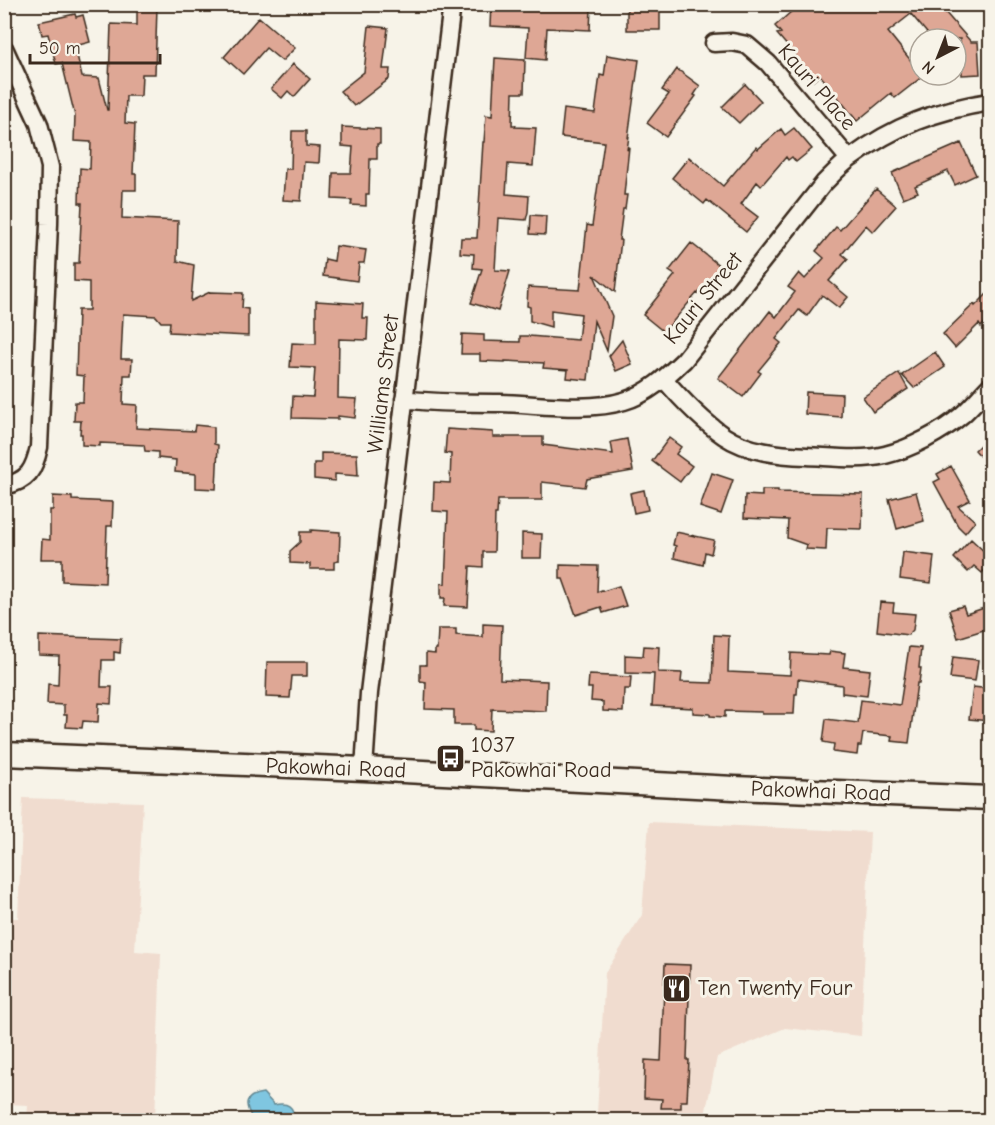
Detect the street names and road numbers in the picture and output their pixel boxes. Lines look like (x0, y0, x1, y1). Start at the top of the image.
street label: Kauri Place (772, 38, 862, 136)
street label: Kauri Street (658, 246, 748, 349)
street label: Williams Street (362, 312, 405, 455)
street label: Pakowhai Road (265, 753, 407, 783)
street label: Pakowhai Road (750, 776, 892, 806)

